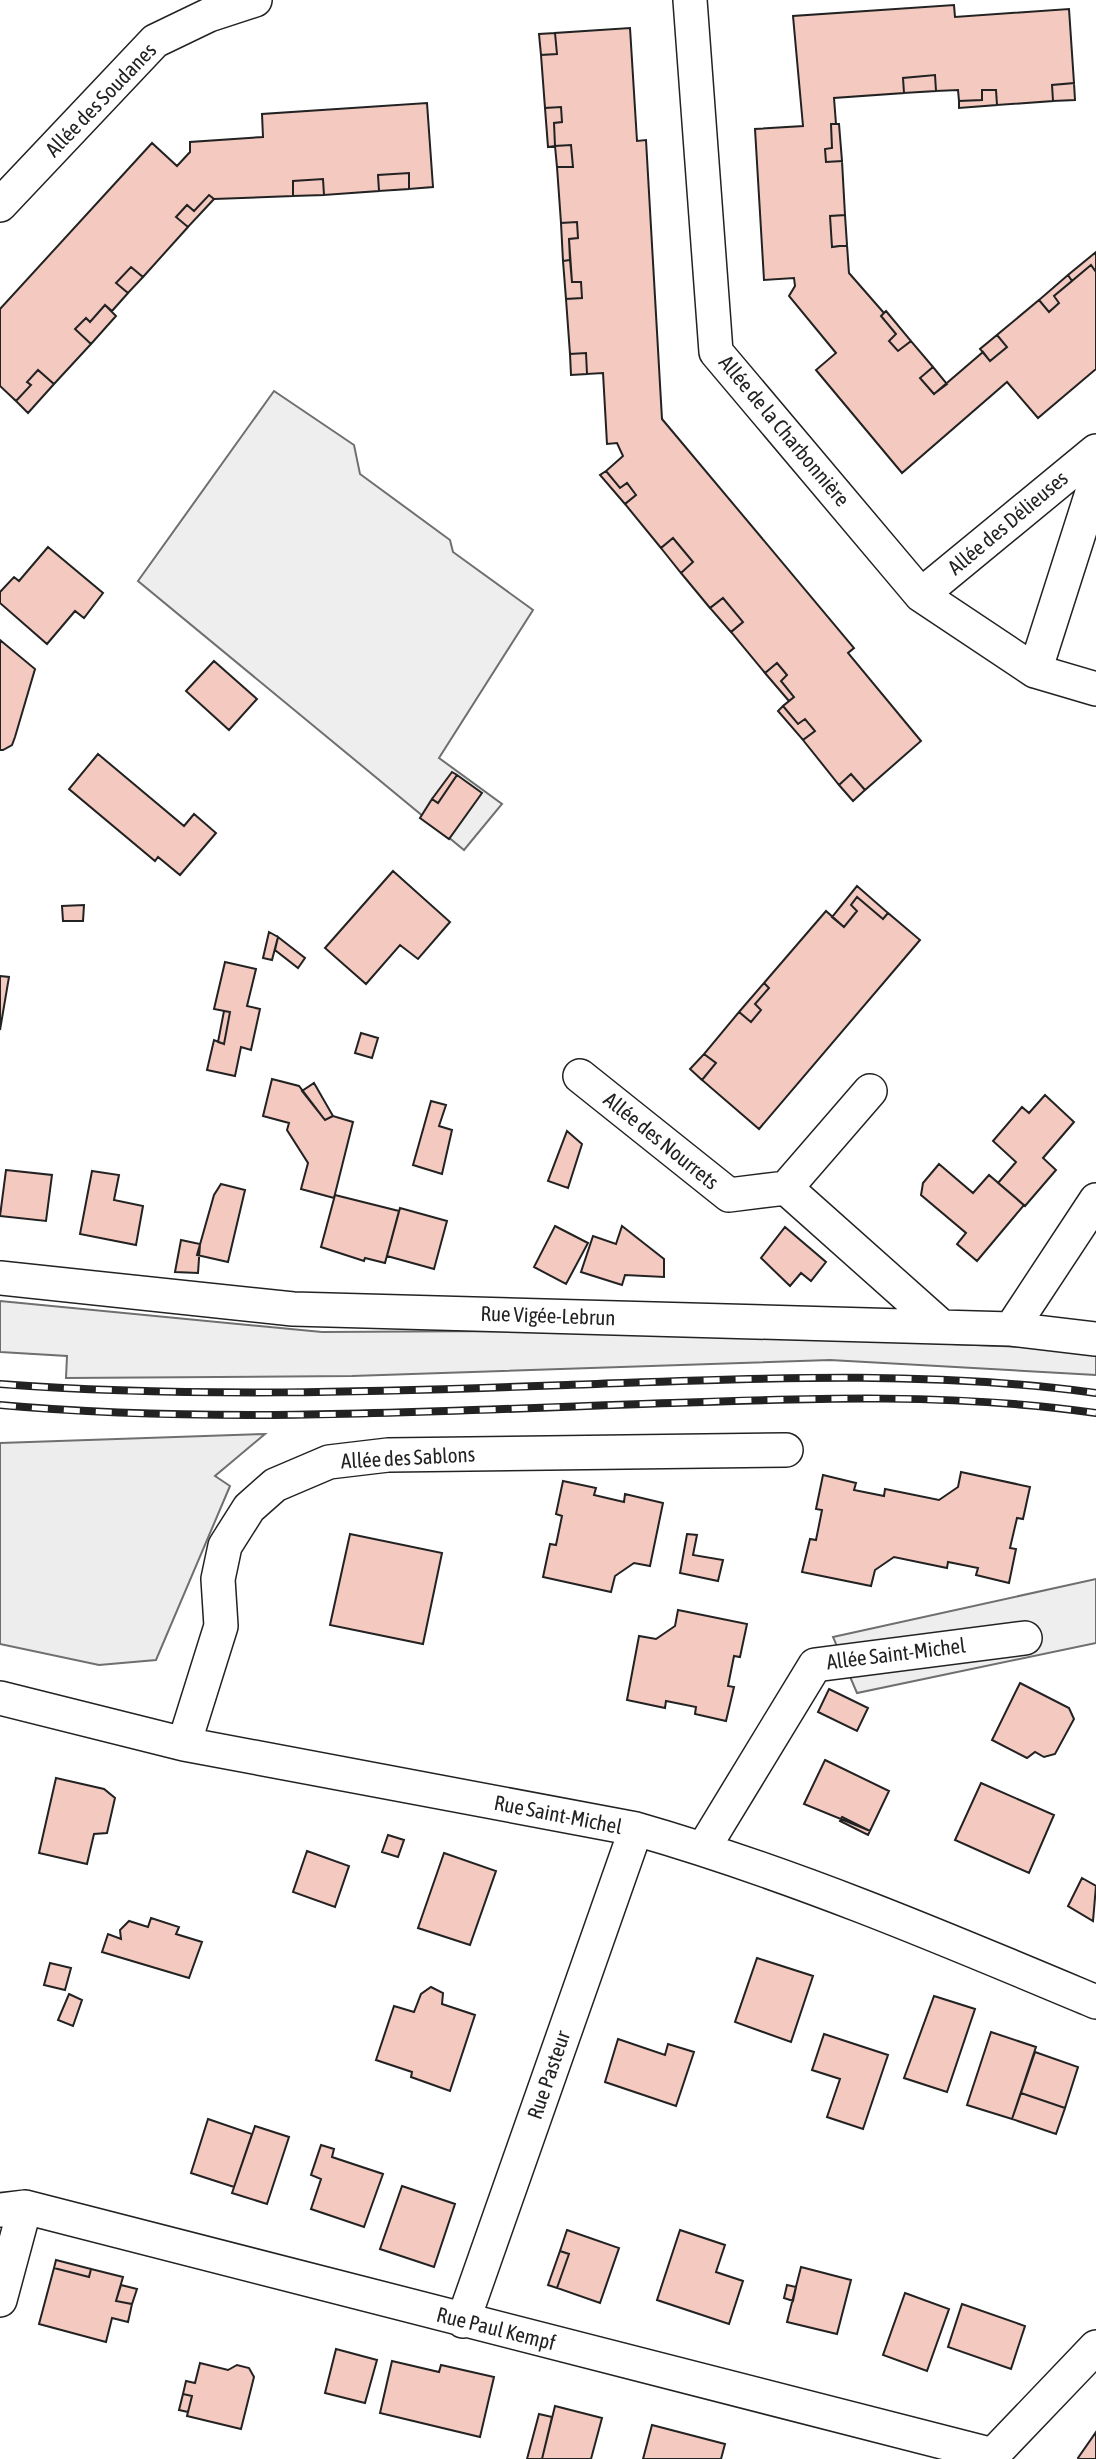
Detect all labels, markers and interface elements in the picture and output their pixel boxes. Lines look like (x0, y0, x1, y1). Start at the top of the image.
street label: Allée des Soudanes (40, 38, 160, 161)
street label: Allée de la Charbonnière (715, 350, 855, 511)
street label: Allée des Délieuses (943, 465, 1072, 579)
street label: Allée des Nourrets (599, 1087, 724, 1194)
street label: Rue Vigée-Lebrun (480, 1301, 616, 1329)
street label: Allée des Sablons (340, 1442, 476, 1472)
street label: Allée Saint-Michel (825, 1633, 967, 1673)
street label: Rue Saint-Michel (492, 1790, 625, 1838)
street label: Rue Pasteur (522, 2027, 575, 2122)
street label: Rue Paul Kempf (434, 2302, 558, 2354)

